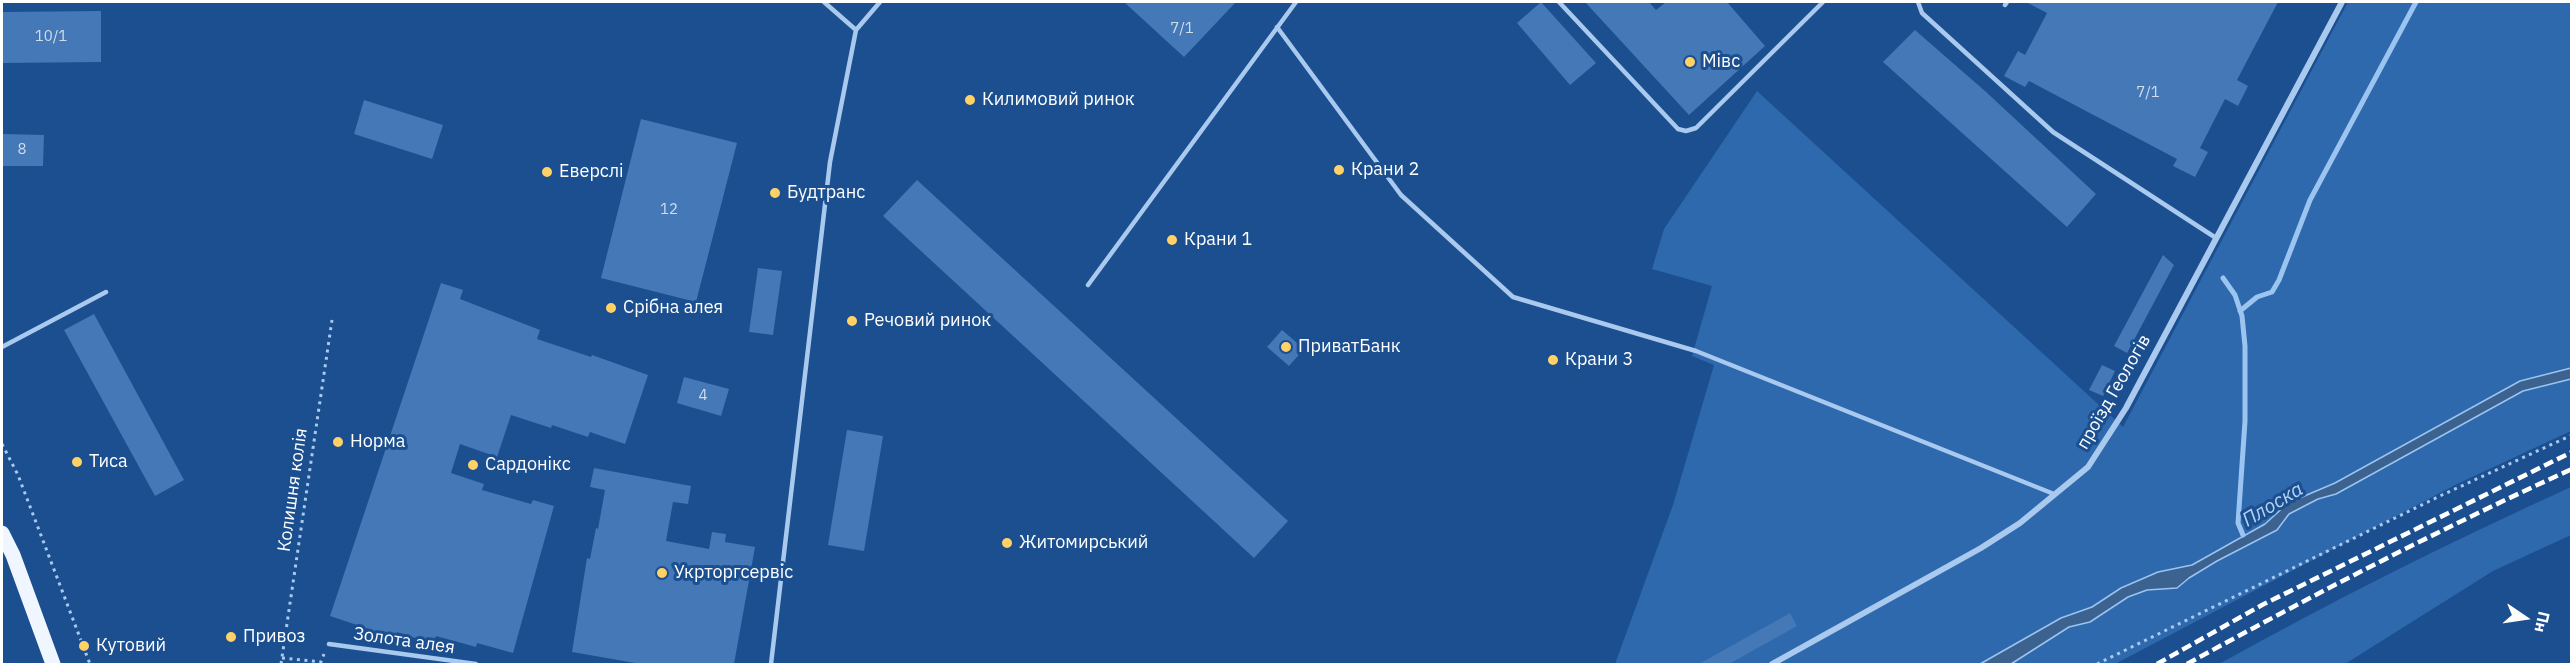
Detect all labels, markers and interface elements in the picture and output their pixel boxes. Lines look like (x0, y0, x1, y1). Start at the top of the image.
house number: 7/1 (1170, 20, 1194, 38)
house number: 10/1 (35, 28, 67, 46)
place label: Мівс (1702, 51, 1740, 73)
marker: Мівс (1683, 55, 1697, 69)
house number: 7/1 (2136, 84, 2160, 102)
place label: Килимовий ринок (982, 89, 1135, 111)
marker: Килимовий ринок (963, 93, 977, 107)
house number: 8 (18, 141, 26, 159)
place label: Крани 2 (1351, 159, 1419, 181)
place label: Еверслі (559, 161, 624, 183)
marker: Крани 2 (1332, 163, 1346, 177)
marker: Еверслі (540, 165, 554, 179)
place label: Будтранс (787, 182, 865, 204)
marker: Будтранс (768, 186, 782, 200)
house number: 12 (660, 201, 678, 219)
place label: Крани 1 (1184, 229, 1252, 251)
marker: Крани 1 (1165, 233, 1179, 247)
place label: Срібна алея (623, 297, 723, 319)
marker: Срібна алея (604, 301, 618, 315)
place label: Речовий ринок (864, 310, 991, 332)
marker: Речовий ринок (845, 314, 859, 328)
street label: проїзд Геологів (2072, 331, 2156, 453)
place label: ПриватБанк (1298, 336, 1401, 358)
marker: ПриватБанк (1279, 340, 1293, 354)
place label: Крани 3 (1565, 349, 1633, 371)
marker: Крани 3 (1546, 353, 1560, 367)
house number: 4 (699, 387, 707, 405)
street label: Колишня колія (274, 427, 312, 553)
place label: Норма (350, 431, 405, 453)
marker: Норма (331, 435, 345, 449)
place label: Тиса (89, 451, 128, 473)
place label: Сардонікс (485, 454, 571, 476)
marker: Тиса (70, 455, 84, 469)
marker: Сардонікс (466, 458, 480, 472)
water label: Плоска (2238, 478, 2308, 532)
place label: Житомирський (1019, 532, 1148, 554)
marker: Житомирський (1000, 536, 1014, 550)
place label: Укрторгсервіс (674, 562, 793, 584)
marker: Укрторгсервіс (655, 566, 669, 580)
north arrow (2495, 588, 2555, 648)
text: Пн (2530, 609, 2555, 635)
street label: Золота алея (352, 623, 456, 659)
place label: Привоз (243, 626, 306, 648)
marker: Привоз (224, 630, 238, 644)
place label: Кутовий (96, 635, 166, 657)
marker: Кутовий (77, 639, 91, 653)

